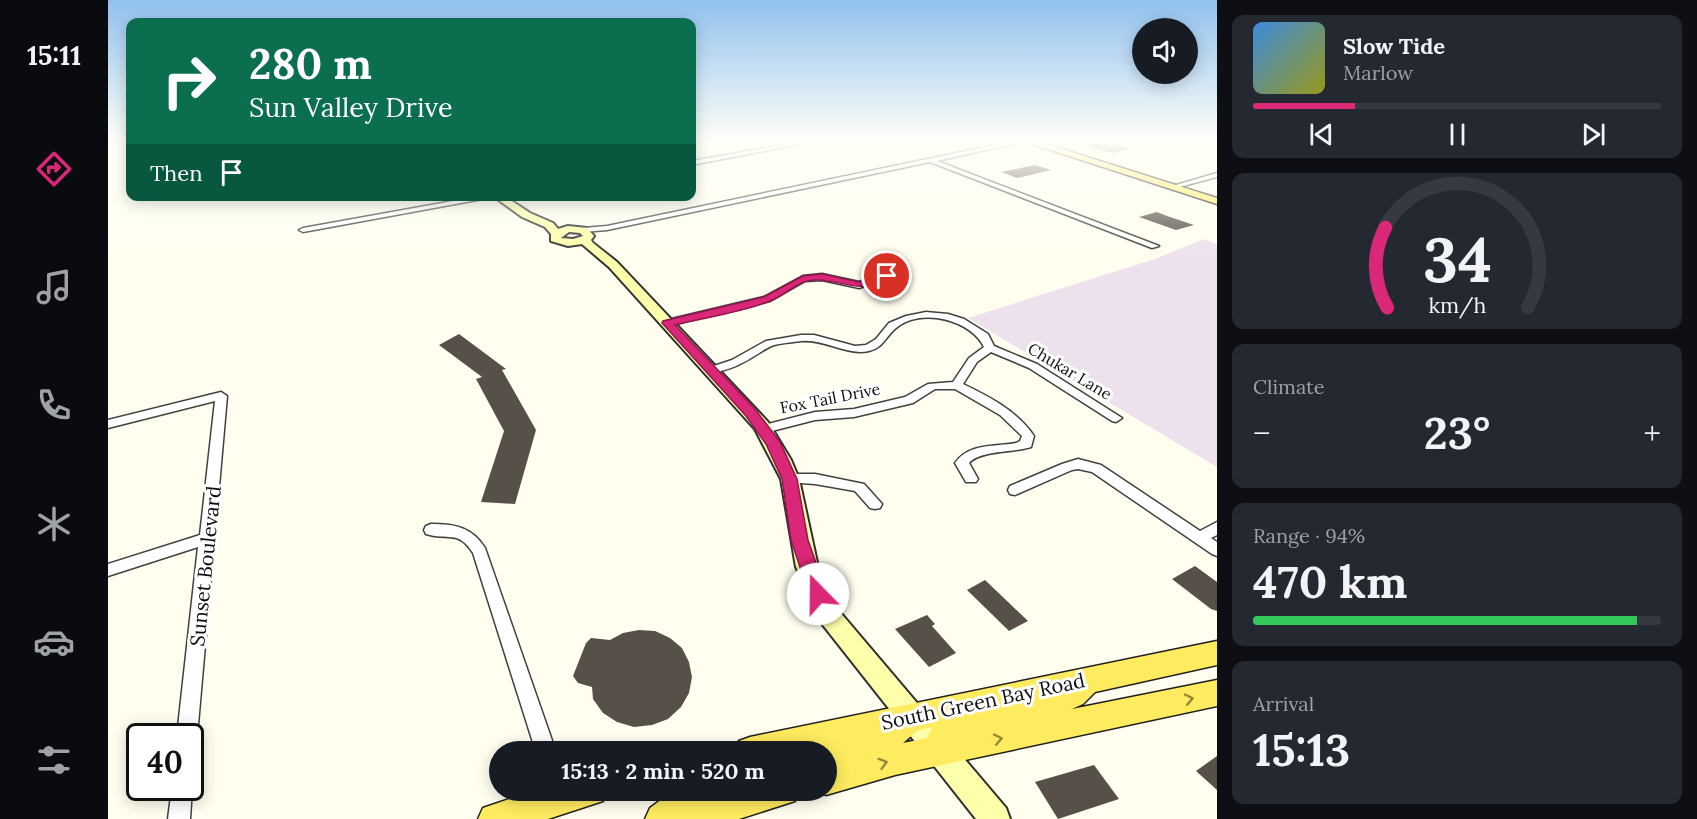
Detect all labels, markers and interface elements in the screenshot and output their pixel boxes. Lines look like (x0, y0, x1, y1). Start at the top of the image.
map controls (1132, 18, 1198, 84)
button: sound (1132, 18, 1198, 84)
text: Slow Tide (1343, 32, 1445, 60)
text: 280 m (249, 37, 372, 91)
text: 15:11 (27, 38, 81, 72)
icon: right (150, 42, 228, 120)
text: Marlow (1343, 60, 1413, 85)
text: Sun Valley Drive (249, 90, 453, 124)
icon: previous (1305, 118, 1338, 151)
icon: pause (1441, 118, 1474, 151)
icon: next (1577, 118, 1610, 151)
icon: directions (33, 148, 75, 190)
icon: arrive (215, 156, 248, 189)
text: Then (150, 159, 203, 187)
text: 34 (1422, 219, 1492, 299)
pin (861, 250, 912, 301)
icon: arrive (870, 259, 903, 292)
icon: music (33, 266, 75, 308)
text: km/h (1428, 292, 1486, 320)
street label: Chukar Lane (1024, 338, 1116, 404)
text: Climate (1253, 374, 1325, 399)
street label: Fox Tail Drive (778, 378, 882, 418)
icon: phone (33, 384, 75, 426)
text: 23° (1424, 404, 1490, 461)
text: − (1253, 412, 1271, 454)
text: + (1643, 412, 1661, 454)
street label: Sunset Boulevard (184, 484, 226, 647)
icon: climate (33, 503, 75, 545)
text: Range · 94% (1253, 523, 1365, 548)
text: 470 km (1253, 553, 1407, 610)
position arrow (786, 562, 850, 626)
icon: car (33, 621, 75, 663)
street label: South Green Bay Road (879, 667, 1087, 735)
text: Arrival (1253, 691, 1314, 716)
one-way arrow (1183, 693, 1193, 706)
text: 15:13 (1253, 721, 1350, 778)
speed limit sign: 40 (126, 723, 204, 801)
one-way arrow (992, 733, 1002, 746)
icon: filters (33, 739, 75, 781)
text: 15:13 · 2 min · 520 m (561, 757, 765, 785)
one-way arrow (877, 758, 888, 770)

